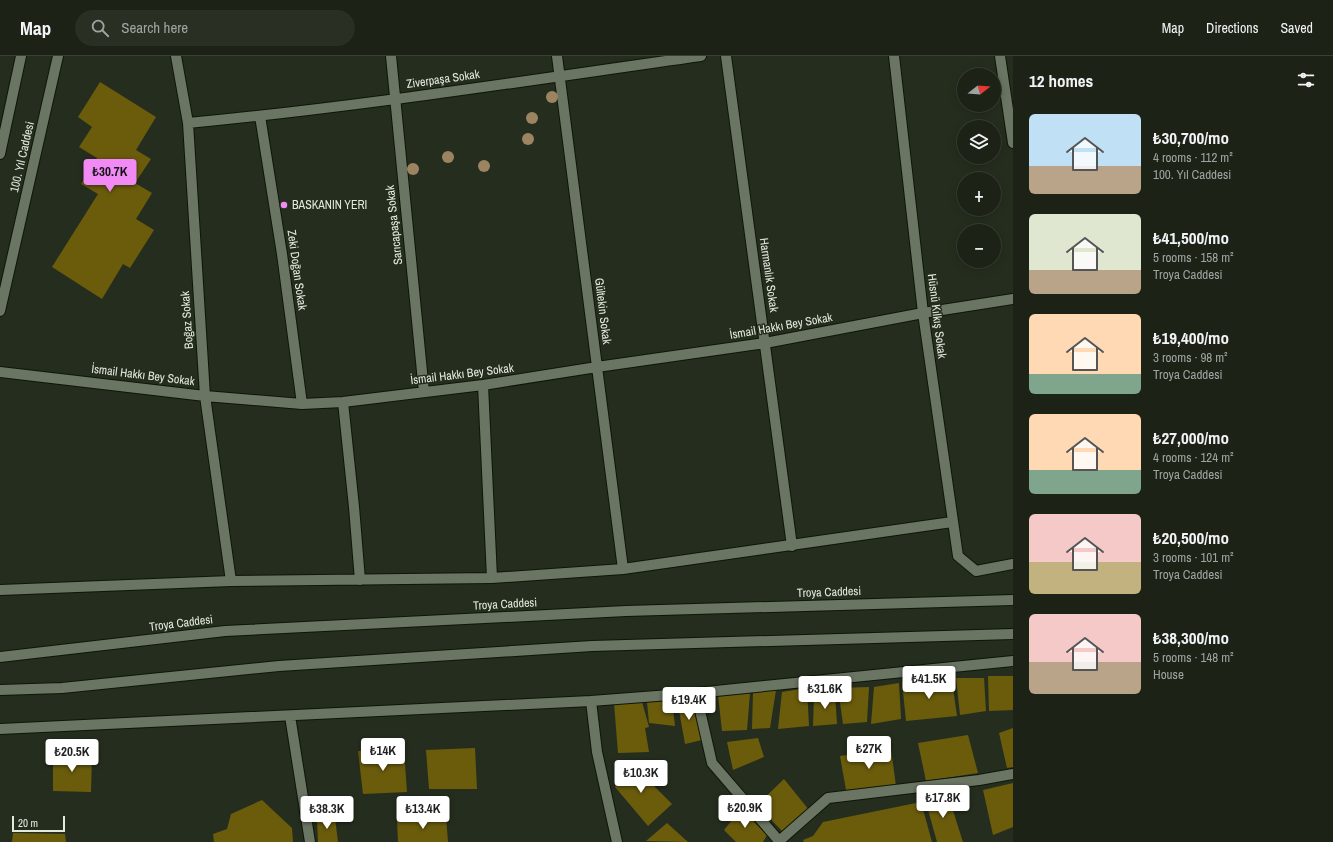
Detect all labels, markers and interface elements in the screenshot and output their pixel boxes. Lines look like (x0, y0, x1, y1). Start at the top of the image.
search box (75, 10, 355, 46)
text: Map (20, 15, 51, 41)
icon: search (89, 17, 111, 39)
text: Search here (121, 17, 188, 38)
text: Map (1162, 19, 1184, 37)
text: Directions (1206, 19, 1258, 37)
text: Saved (1280, 19, 1313, 37)
street label: Ziverpaşa Sokak (405, 66, 481, 92)
north arrow (957, 68, 1001, 112)
map controls (957, 68, 1001, 268)
text: 12 homes (1029, 69, 1093, 92)
icon: filters (1295, 69, 1317, 91)
street label: 100. Yıl Caddesi (6, 120, 38, 194)
button: layers (957, 120, 1001, 164)
text: ₺30,700/mo (1153, 126, 1229, 149)
icon: home (1061, 130, 1109, 178)
text: 4 rooms · 112 m² (1153, 149, 1233, 166)
pin: ₺30.7K (77, 159, 143, 193)
text: ₺30.7K (93, 163, 127, 180)
text: 100. Yıl Caddesi (1153, 166, 1231, 183)
button: + (957, 172, 1001, 216)
street label: Sarıcapaşa Sokak (382, 184, 406, 266)
place label: BASKANIN YERI (292, 197, 367, 213)
marker: BASKANIN YERI (279, 200, 289, 210)
button: − (957, 224, 1001, 268)
text: ₺41,500/mo (1153, 226, 1229, 249)
street label: Zeki Doğan Sokak (283, 229, 311, 311)
icon: home (1061, 230, 1109, 278)
street label: Harmanlık Sokak (756, 237, 782, 313)
text: 5 rooms · 158 m² (1153, 249, 1234, 266)
text: Troya Caddesi (1153, 266, 1223, 283)
street label: Hüsnü Kılkış Sokak (924, 273, 950, 359)
street label: Gültekin Sokak (591, 277, 615, 345)
street label: Boğaz Sokak (177, 290, 197, 349)
street label: İsmail Hakkı Bey Sokak (728, 309, 834, 343)
text: ₺19,400/mo (1153, 326, 1229, 349)
icon: home (1061, 330, 1109, 378)
text: 3 rooms · 98 m² (1153, 349, 1228, 366)
street label: İsmail Hakkı Bey Sokak (409, 360, 515, 388)
street label: İsmail Hakkı Bey Sokak (90, 361, 196, 389)
text: Troya Caddesi (1153, 366, 1223, 383)
text: ₺27,000/mo (1153, 426, 1229, 449)
icon: home (1061, 430, 1109, 478)
text: 4 rooms · 124 m² (1153, 449, 1234, 466)
text: Troya Caddesi (1153, 466, 1223, 483)
text: ₺20,500/mo (1153, 526, 1229, 549)
icon: home (1061, 530, 1109, 578)
text: 3 rooms · 101 m² (1153, 549, 1234, 566)
text: Troya Caddesi (1153, 566, 1223, 583)
street label: Troya Caddesi (797, 583, 861, 601)
street label: Troya Caddesi (473, 594, 537, 614)
street label: Troya Caddesi (148, 611, 214, 635)
text: ₺38,300/mo (1153, 626, 1229, 649)
icon: home (1061, 630, 1109, 678)
text: 5 rooms · 148 m² (1153, 649, 1234, 666)
pin: ₺41.5K (896, 666, 962, 700)
text: House (1153, 666, 1184, 683)
text: ₺41.5K (912, 670, 946, 687)
pin: ₺31.6K (792, 676, 858, 710)
text: ₺31.6K (808, 680, 842, 697)
pin: ₺19.4K (656, 687, 722, 721)
text: ₺19.4K (672, 691, 706, 708)
pin: ₺27K (845, 736, 893, 770)
pin: ₺14K (359, 738, 407, 772)
pin: ₺20.5K (39, 739, 105, 773)
text: ₺27K (856, 740, 882, 757)
text: ₺14K (370, 742, 396, 759)
text: ₺20.5K (55, 743, 89, 760)
pin: ₺10.3K (608, 760, 674, 794)
text: ₺10.3K (624, 764, 658, 781)
pin: ₺17.8K (910, 785, 976, 819)
text: ₺17.8K (926, 789, 960, 806)
pin: ₺20.9K (712, 795, 778, 829)
pin: ₺38.3K (294, 796, 360, 830)
pin: ₺13.4K (390, 796, 456, 830)
text: ₺20.9K (728, 799, 762, 816)
text: ₺38.3K (310, 800, 344, 817)
text: ₺13.4K (406, 800, 440, 817)
scale bar (12, 814, 65, 833)
text: 20 m (18, 816, 38, 830)

